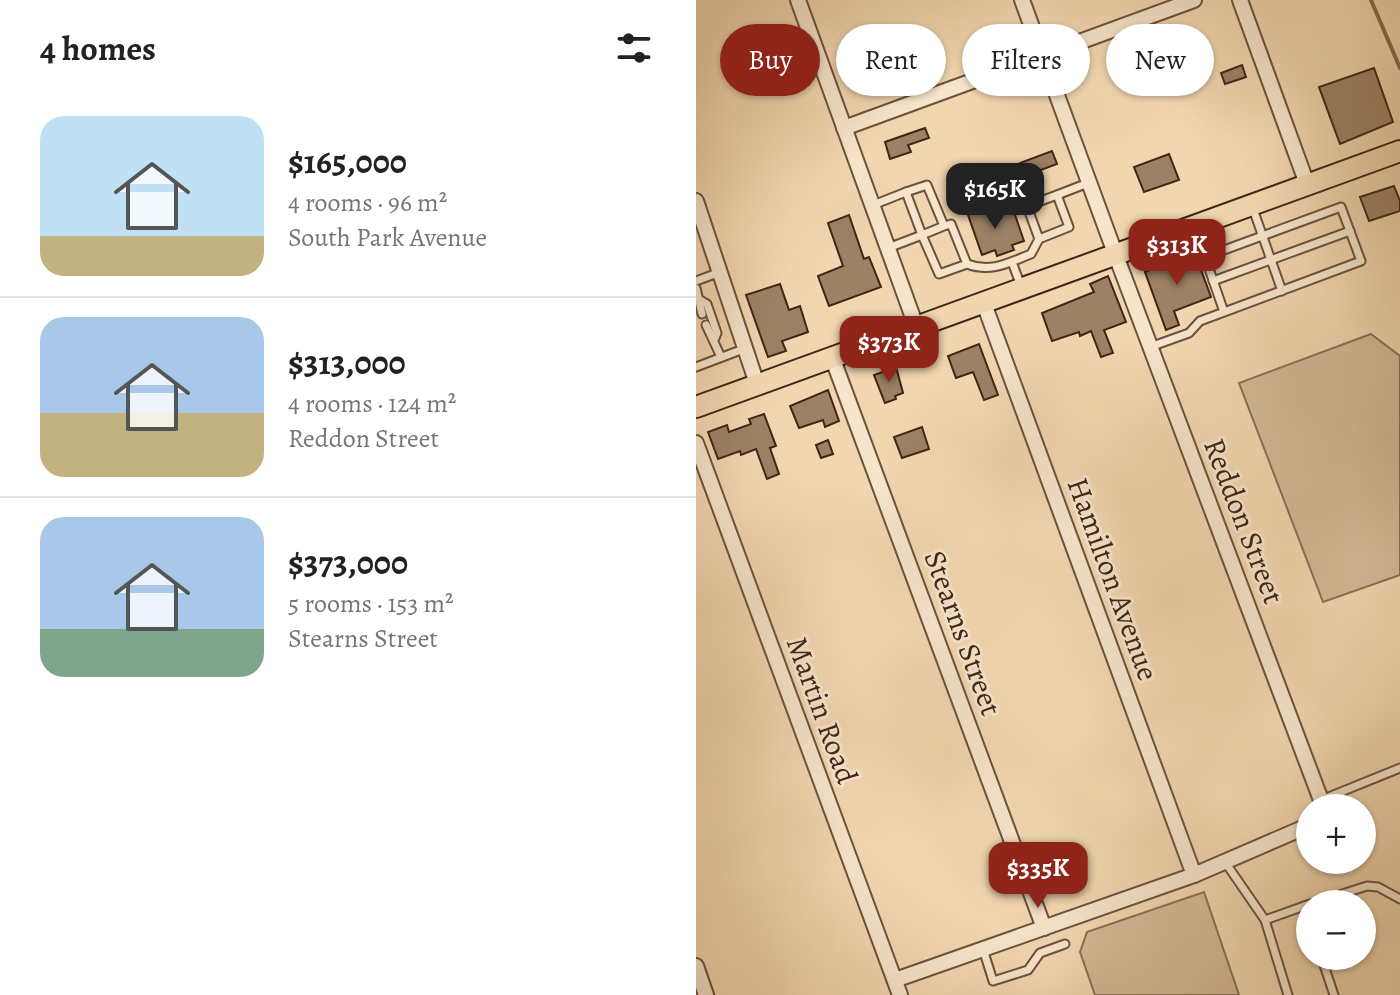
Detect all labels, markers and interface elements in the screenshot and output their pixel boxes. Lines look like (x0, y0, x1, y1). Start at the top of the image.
chip: Buy (720, 24, 820, 96)
chip: Rent (836, 24, 946, 96)
chip: Filters (962, 24, 1090, 96)
chip: New (1106, 24, 1214, 96)
text: 4 homes (40, 25, 156, 72)
icon: filters (612, 26, 656, 70)
text: $165,000 (288, 138, 407, 185)
icon: home (104, 148, 200, 244)
pin: $165K (939, 163, 1051, 231)
text: $165K (964, 171, 1026, 206)
text: 4 rooms · 96 m² (288, 185, 447, 220)
pin: $313K (1121, 219, 1233, 287)
text: South Park Avenue (288, 220, 487, 255)
text: $313K (1147, 227, 1207, 262)
pin: $373K (833, 316, 945, 384)
text: $373K (858, 324, 920, 359)
text: $313,000 (288, 339, 406, 386)
icon: home (104, 349, 200, 445)
text: 4 rooms · 124 m² (288, 386, 456, 421)
text: Reddon Street (288, 421, 439, 456)
street label: Reddon Street (1194, 433, 1294, 610)
street label: Hamilton Avenue (1058, 472, 1168, 686)
text: $373,000 (288, 539, 408, 586)
street label: Stearns Street (915, 545, 1011, 721)
icon: home (104, 549, 200, 645)
text: 5 rooms · 153 m² (288, 586, 454, 621)
text: Stearns Street (288, 621, 438, 656)
street label: Martin Road (777, 631, 867, 790)
map controls (1296, 794, 1376, 970)
button: + (1296, 794, 1376, 874)
pin: $335K (982, 842, 1094, 910)
text: $335K (1007, 850, 1069, 885)
button: − (1296, 890, 1376, 970)

